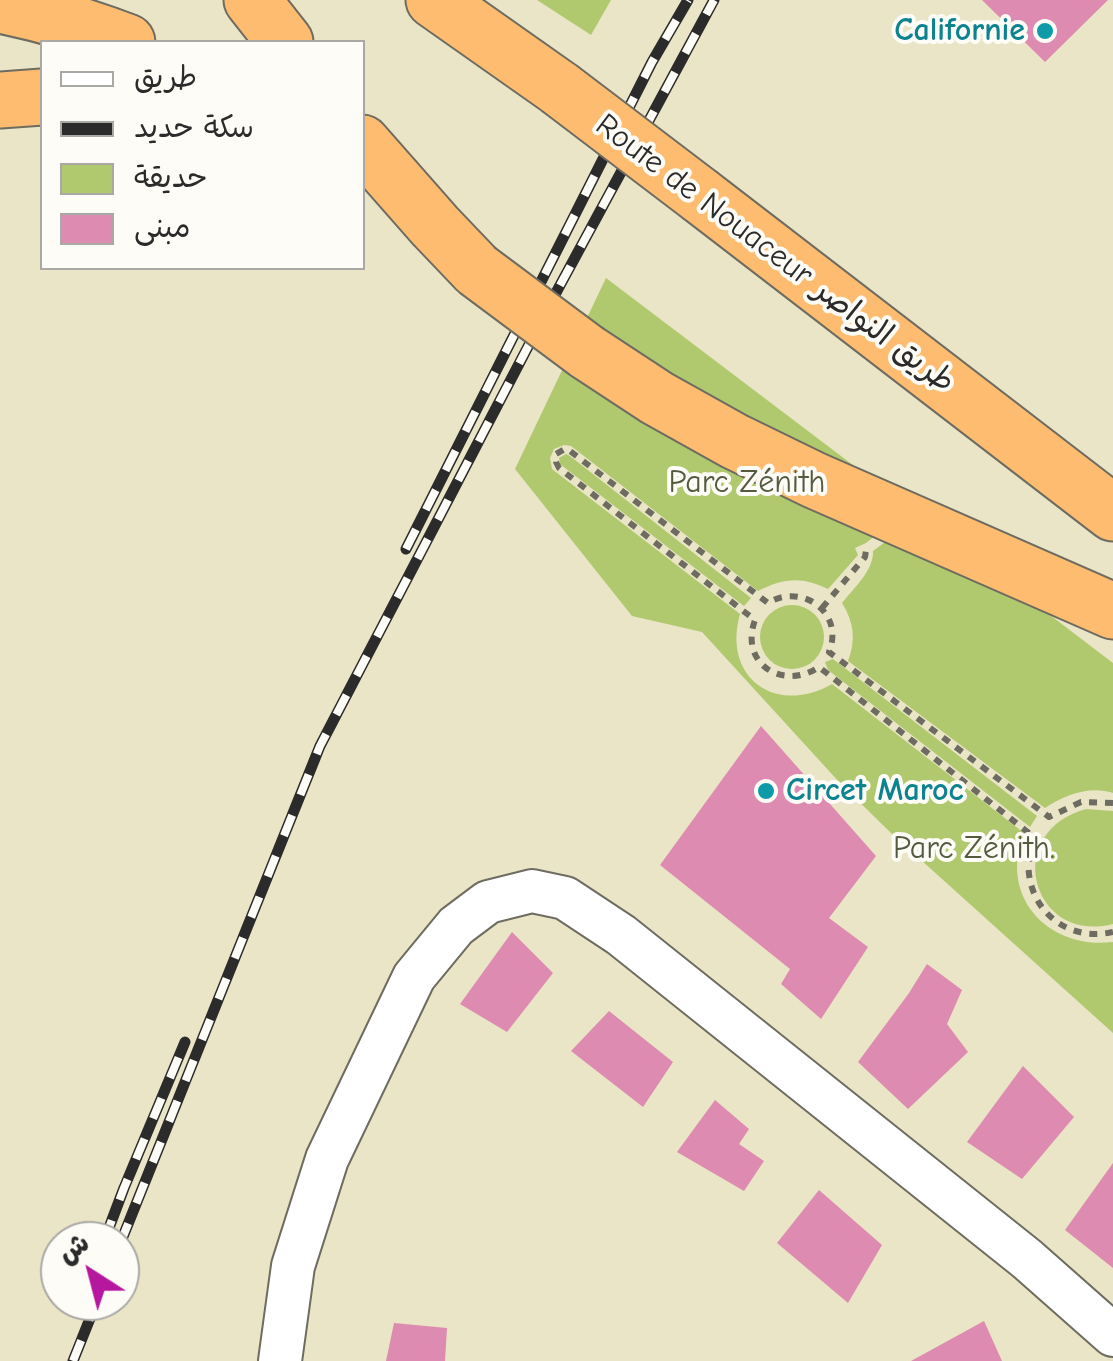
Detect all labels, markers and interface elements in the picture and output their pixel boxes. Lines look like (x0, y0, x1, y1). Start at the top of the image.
place label: Californie (894, 12, 1025, 50)
marker: Californie (1034, 20, 1056, 42)
legend (40, 40, 365, 270)
text: طريق (134, 60, 197, 95)
street label: Route de Nouaceur طريق النواصر (588, 106, 962, 402)
text: سكة حديد (134, 110, 254, 145)
text: حديقة (134, 160, 208, 195)
text: مبنى (134, 210, 190, 245)
park label: Parc Zénith (669, 464, 825, 502)
place label: Circet Maroc (786, 772, 964, 810)
marker: Circet Maroc (755, 780, 777, 802)
park label: Parc Zénith. (893, 830, 1055, 868)
north arrow (40, 1221, 140, 1321)
text: ش (52, 1226, 95, 1270)

